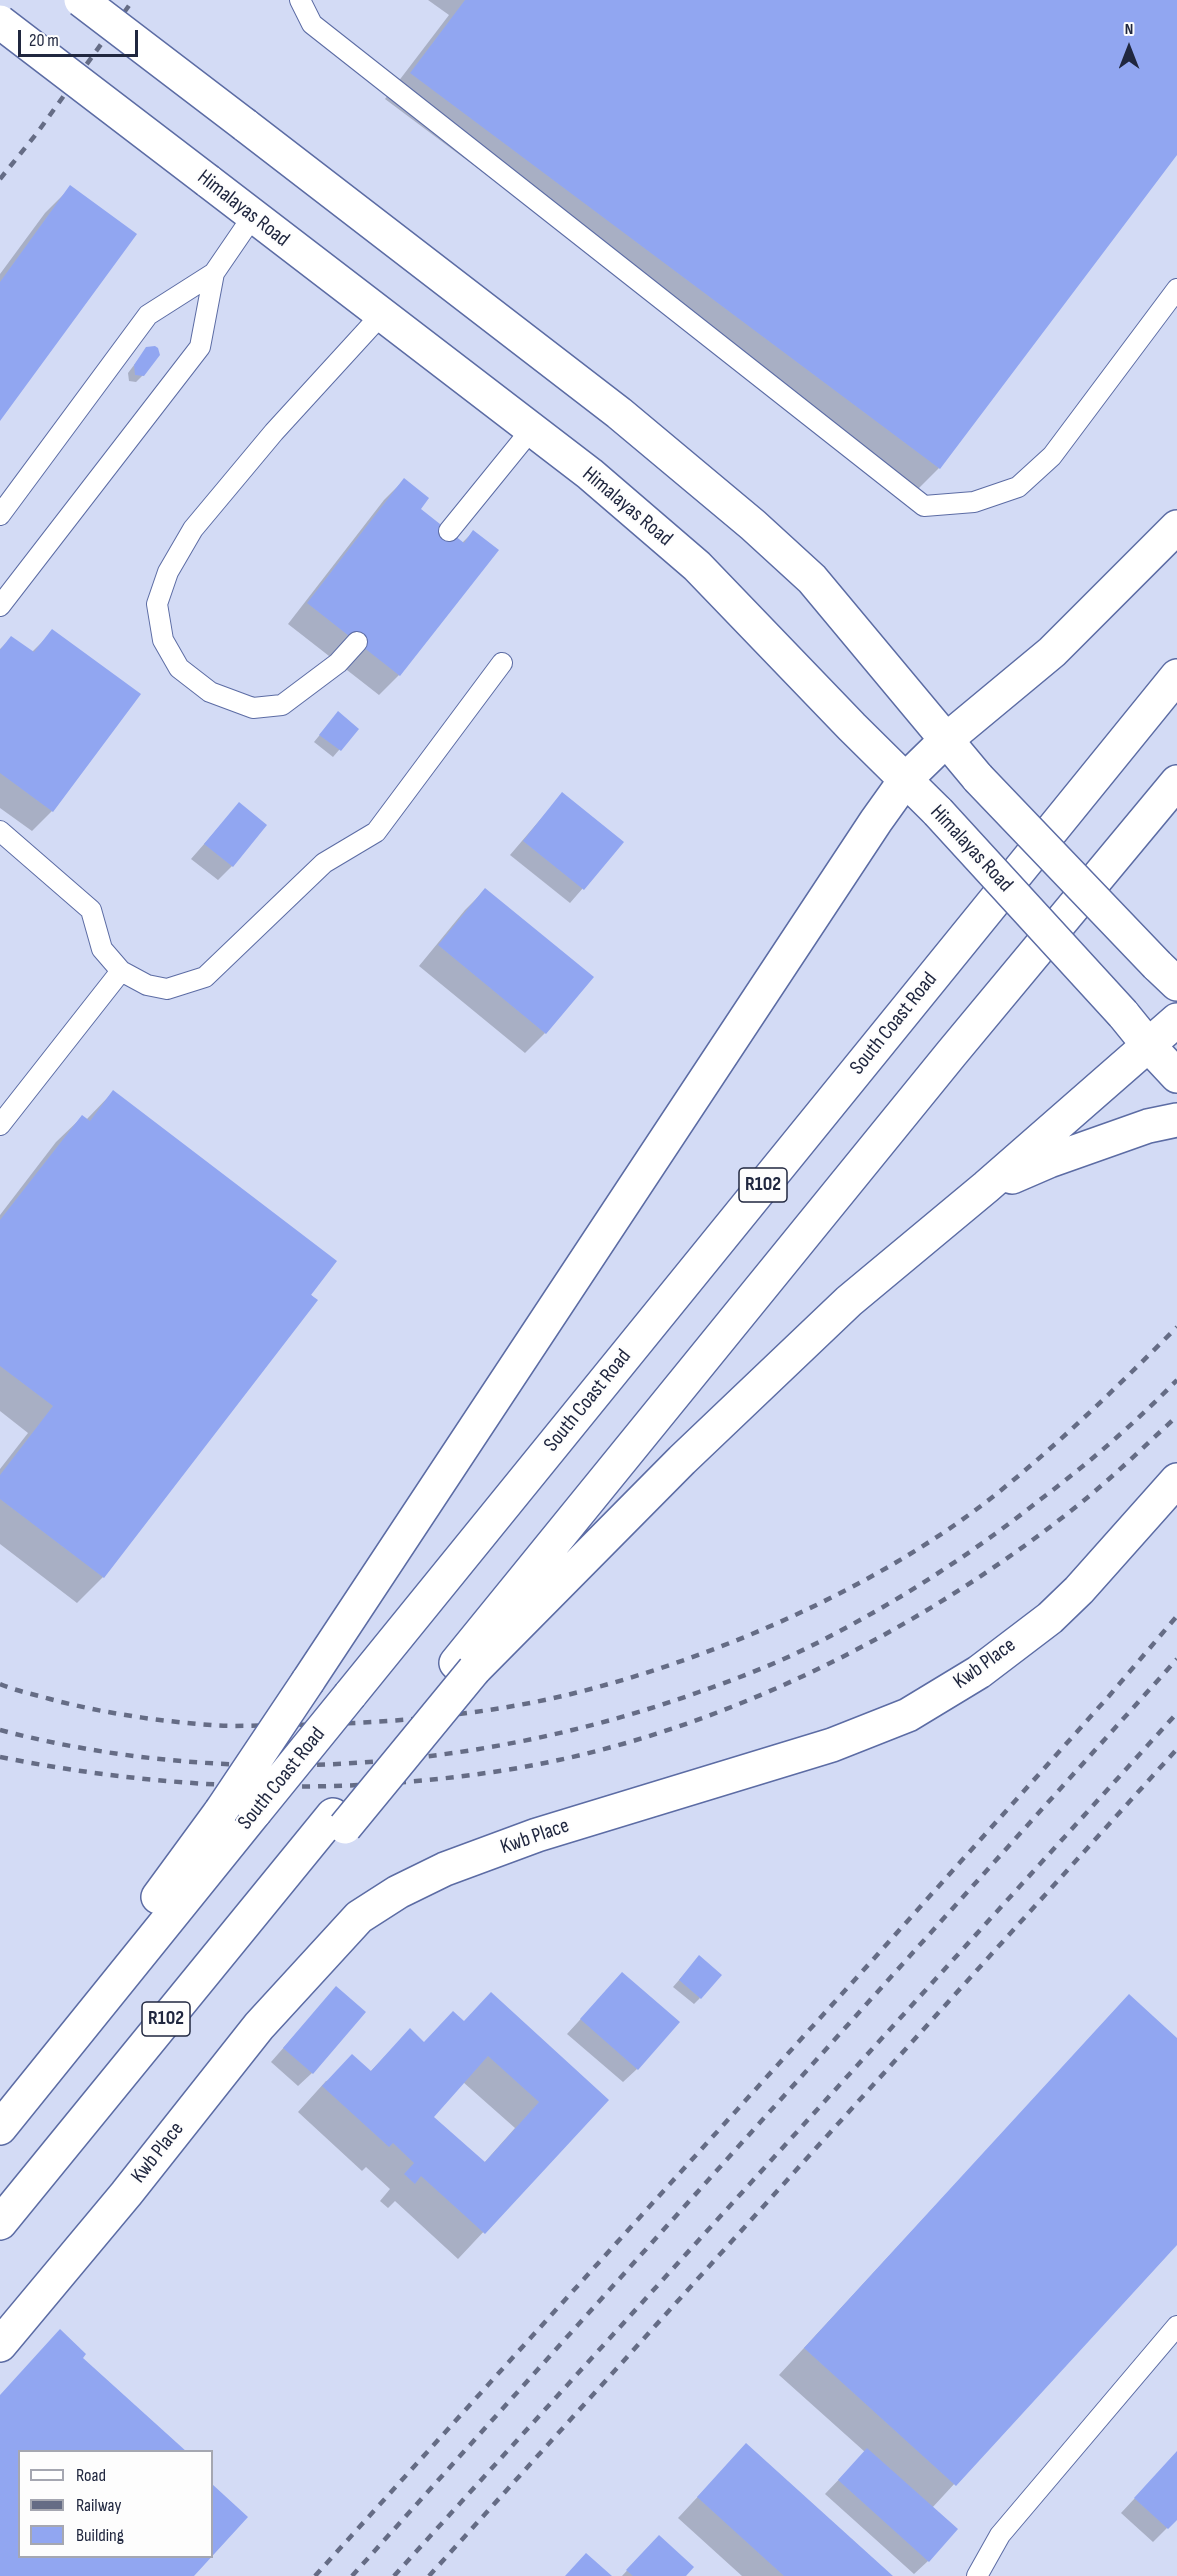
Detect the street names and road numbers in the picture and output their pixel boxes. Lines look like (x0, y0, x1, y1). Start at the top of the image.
street label: Himalayas Road (192, 165, 294, 253)
street label: Himalayas Road (577, 462, 677, 552)
street label: Himalayas Road (924, 800, 1018, 898)
street label: South Coast Road (845, 968, 943, 1080)
road number: R102 (739, 1168, 787, 1202)
street label: South Coast Road (539, 1345, 637, 1457)
street label: Kwb Place (949, 1633, 1021, 1695)
street label: South Coast Road (233, 1723, 331, 1835)
street label: Kwb Place (497, 1814, 573, 1860)
road number: R102 (142, 2002, 190, 2036)
street label: Kwb Place (126, 2117, 190, 2189)

